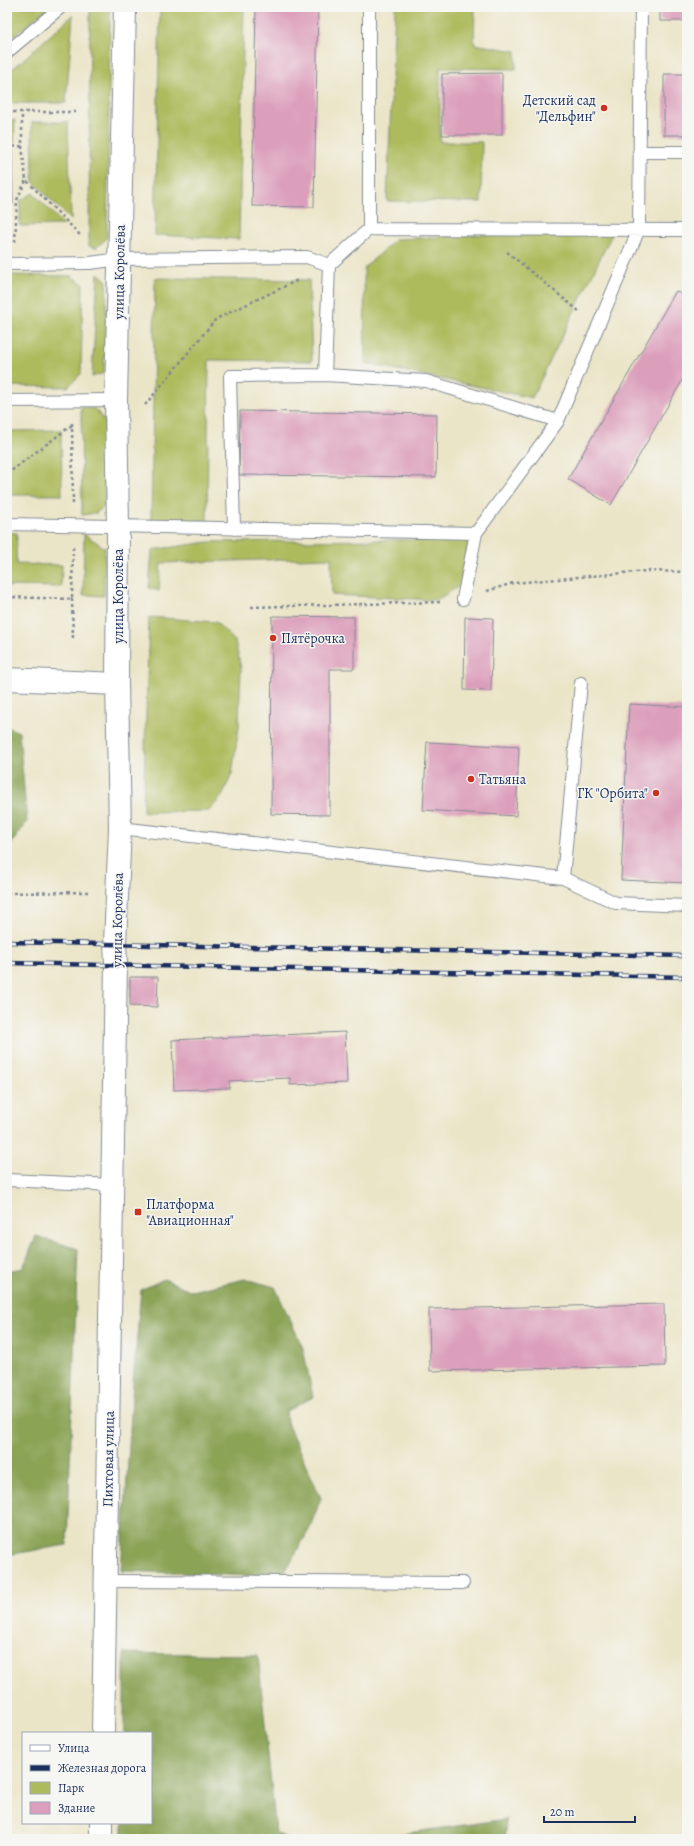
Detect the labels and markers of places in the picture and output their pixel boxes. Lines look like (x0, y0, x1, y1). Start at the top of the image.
place label: Детский сад "Дельфин" (523, 91, 596, 126)
marker: Детский сад "Дельфин" (599, 103, 609, 113)
place label: Пятёрочка (281, 629, 345, 648)
marker: Пятёрочка (268, 633, 278, 643)
place label: Татьяна (479, 770, 527, 789)
marker: Татьяна (466, 774, 476, 784)
place label: ГК "Орбита" (577, 784, 648, 803)
marker: ГК "Орбита" (651, 788, 661, 798)
place label: Платформа "Авиационная" (146, 1195, 234, 1230)
marker: Платформа "Авиационная" (133, 1207, 143, 1217)

